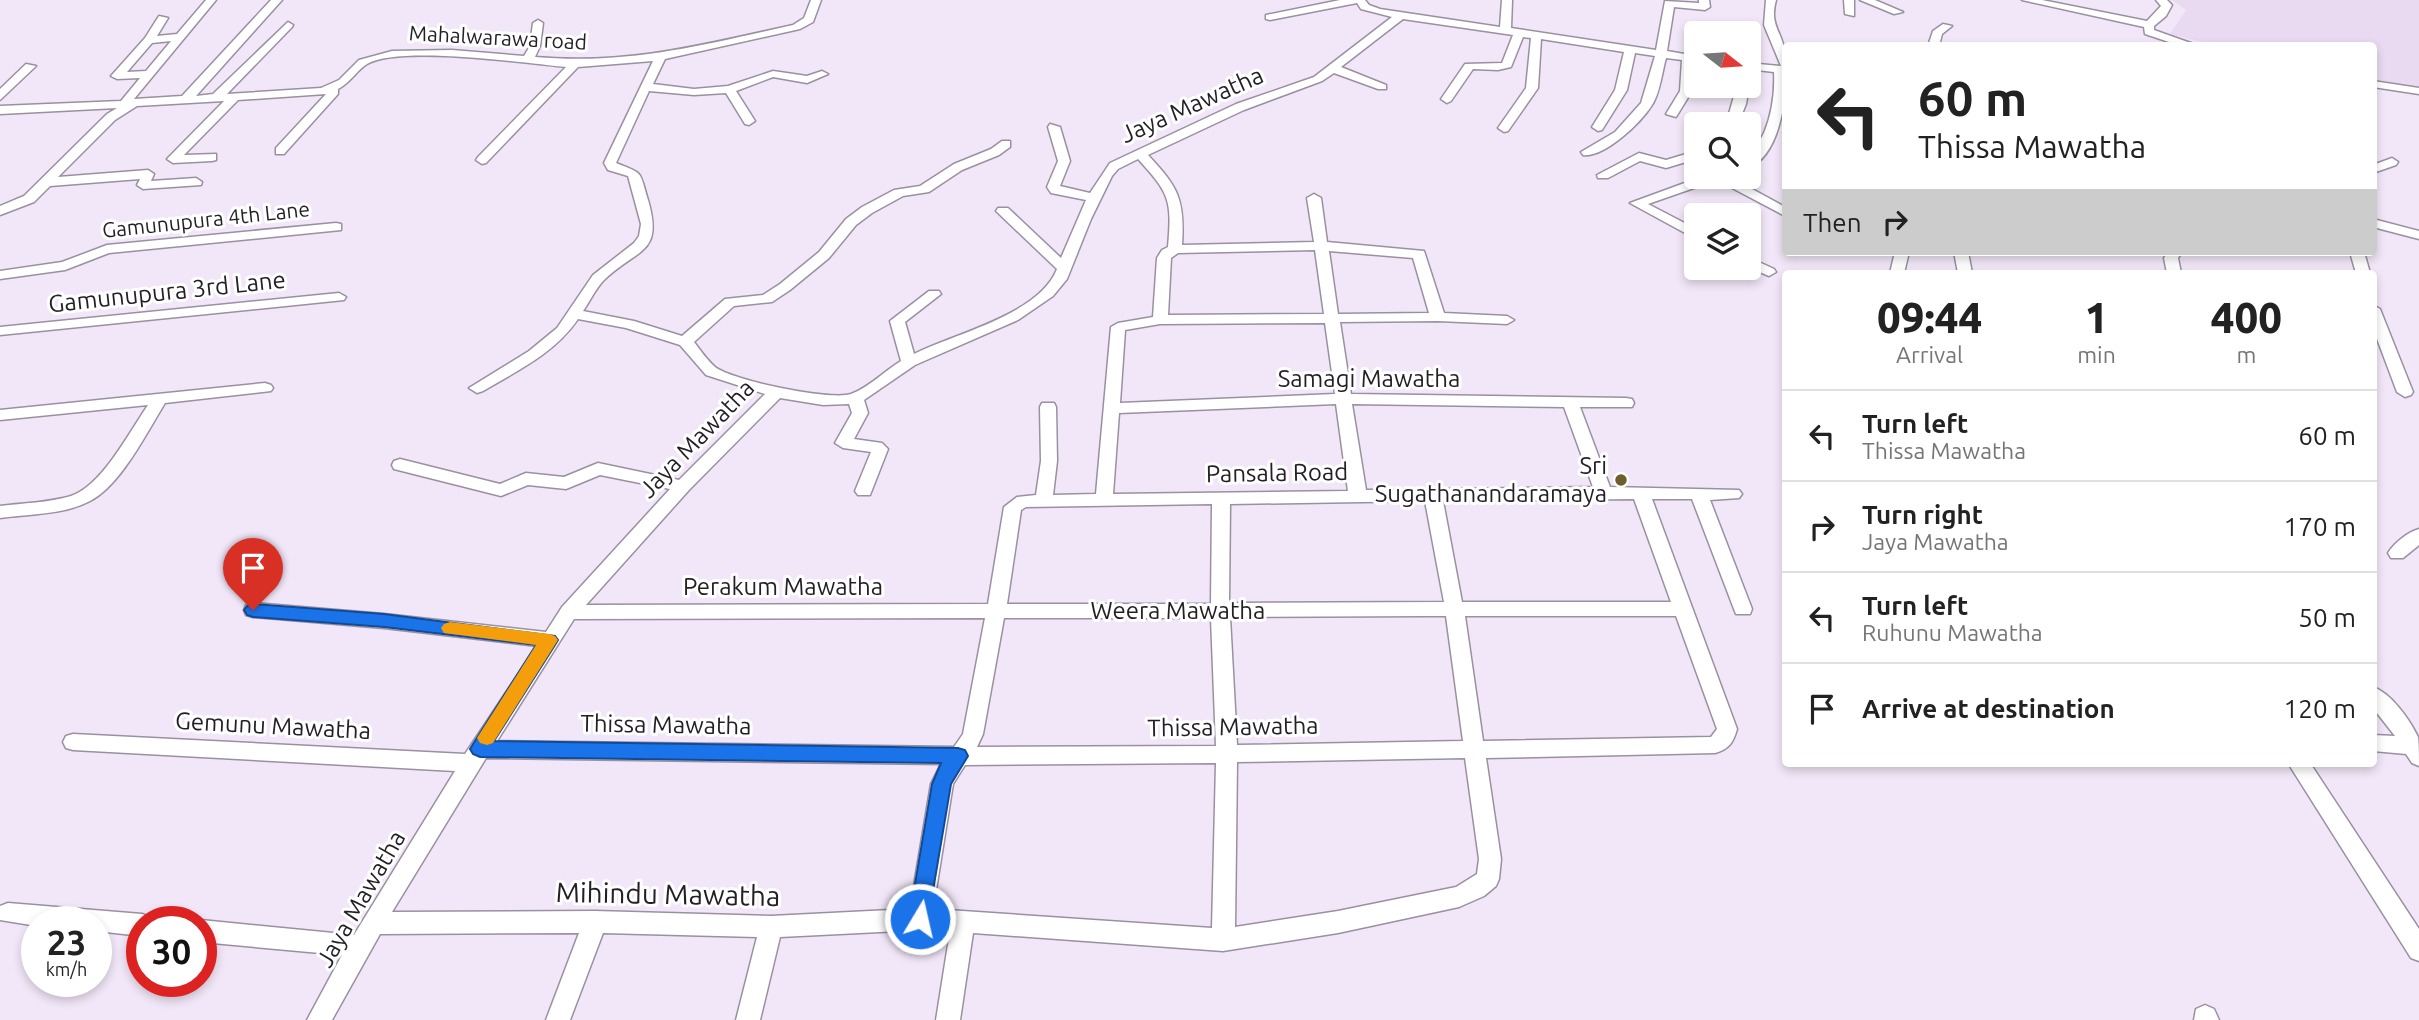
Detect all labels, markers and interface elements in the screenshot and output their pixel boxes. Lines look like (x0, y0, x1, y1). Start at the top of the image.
street label: Mahalwarawa road (408, 20, 588, 54)
north arrow (1684, 21, 1760, 98)
map controls (1684, 21, 1761, 280)
street label: Jaya Mawatha (1116, 61, 1267, 148)
icon: left (1803, 70, 1894, 161)
text: 60 m (1918, 70, 2027, 125)
button: search (1684, 112, 1761, 189)
text: Thissa Mawatha (1918, 128, 2146, 164)
street label: Gamunupura 4th Lane (101, 196, 311, 242)
button: layers (1684, 203, 1761, 280)
icon: right (1876, 203, 1914, 241)
text: Then (1803, 208, 1862, 237)
street label: Gamunupura 3rd Lane (47, 266, 287, 317)
text: 09:44 (1877, 294, 1982, 341)
text: 1 (2085, 294, 2108, 341)
text: 400 (2211, 294, 2282, 341)
text: Arrival (1896, 342, 1963, 367)
text: min (2077, 342, 2116, 367)
text: m (2236, 342, 2256, 367)
street label: Samagi Mawatha (1278, 365, 1460, 392)
street label: Jaya Mawatha (634, 374, 760, 503)
text: Turn left (1862, 409, 1968, 438)
icon: left (1803, 417, 1841, 455)
text: 60 m (2298, 421, 2356, 450)
text: Thissa Mawatha (1862, 438, 2026, 463)
place label: Sri Sugathanandaramaya (1375, 452, 1607, 507)
street label: Pansala Road (1206, 458, 1348, 487)
marker: Sri Sugathanandaramaya (1613, 472, 1629, 488)
text: Turn right (1862, 500, 1983, 529)
icon: right (1803, 508, 1841, 546)
text: 170 m (2284, 512, 2356, 541)
text: Jaya Mawatha (1862, 529, 2009, 554)
pin (223, 538, 283, 610)
icon: arrive (234, 549, 272, 587)
street label: Perakum Mawatha (683, 573, 883, 600)
text: Turn left (1862, 591, 1968, 620)
street label: Weera Mawatha (1091, 597, 1265, 624)
icon: left (1803, 599, 1841, 637)
text: 50 m (2298, 603, 2356, 632)
text: Ruhunu Mawatha (1862, 620, 2043, 645)
icon: arrive (1803, 690, 1841, 728)
text: Arrive at destination (1862, 694, 2115, 723)
text: 120 m (2284, 694, 2356, 723)
street label: Gemunu Mawatha (174, 707, 372, 744)
street label: Thissa Mawatha (580, 710, 752, 739)
street label: Thissa Mawatha (1147, 712, 1319, 741)
street label: Jaya Mawatha (311, 826, 411, 972)
street label: Mihindu Mawatha (555, 876, 781, 911)
position arrow (883, 882, 957, 956)
speed limit sign: 30 (126, 906, 217, 997)
text: 23 (47, 922, 86, 962)
text: km/h (46, 959, 87, 979)

